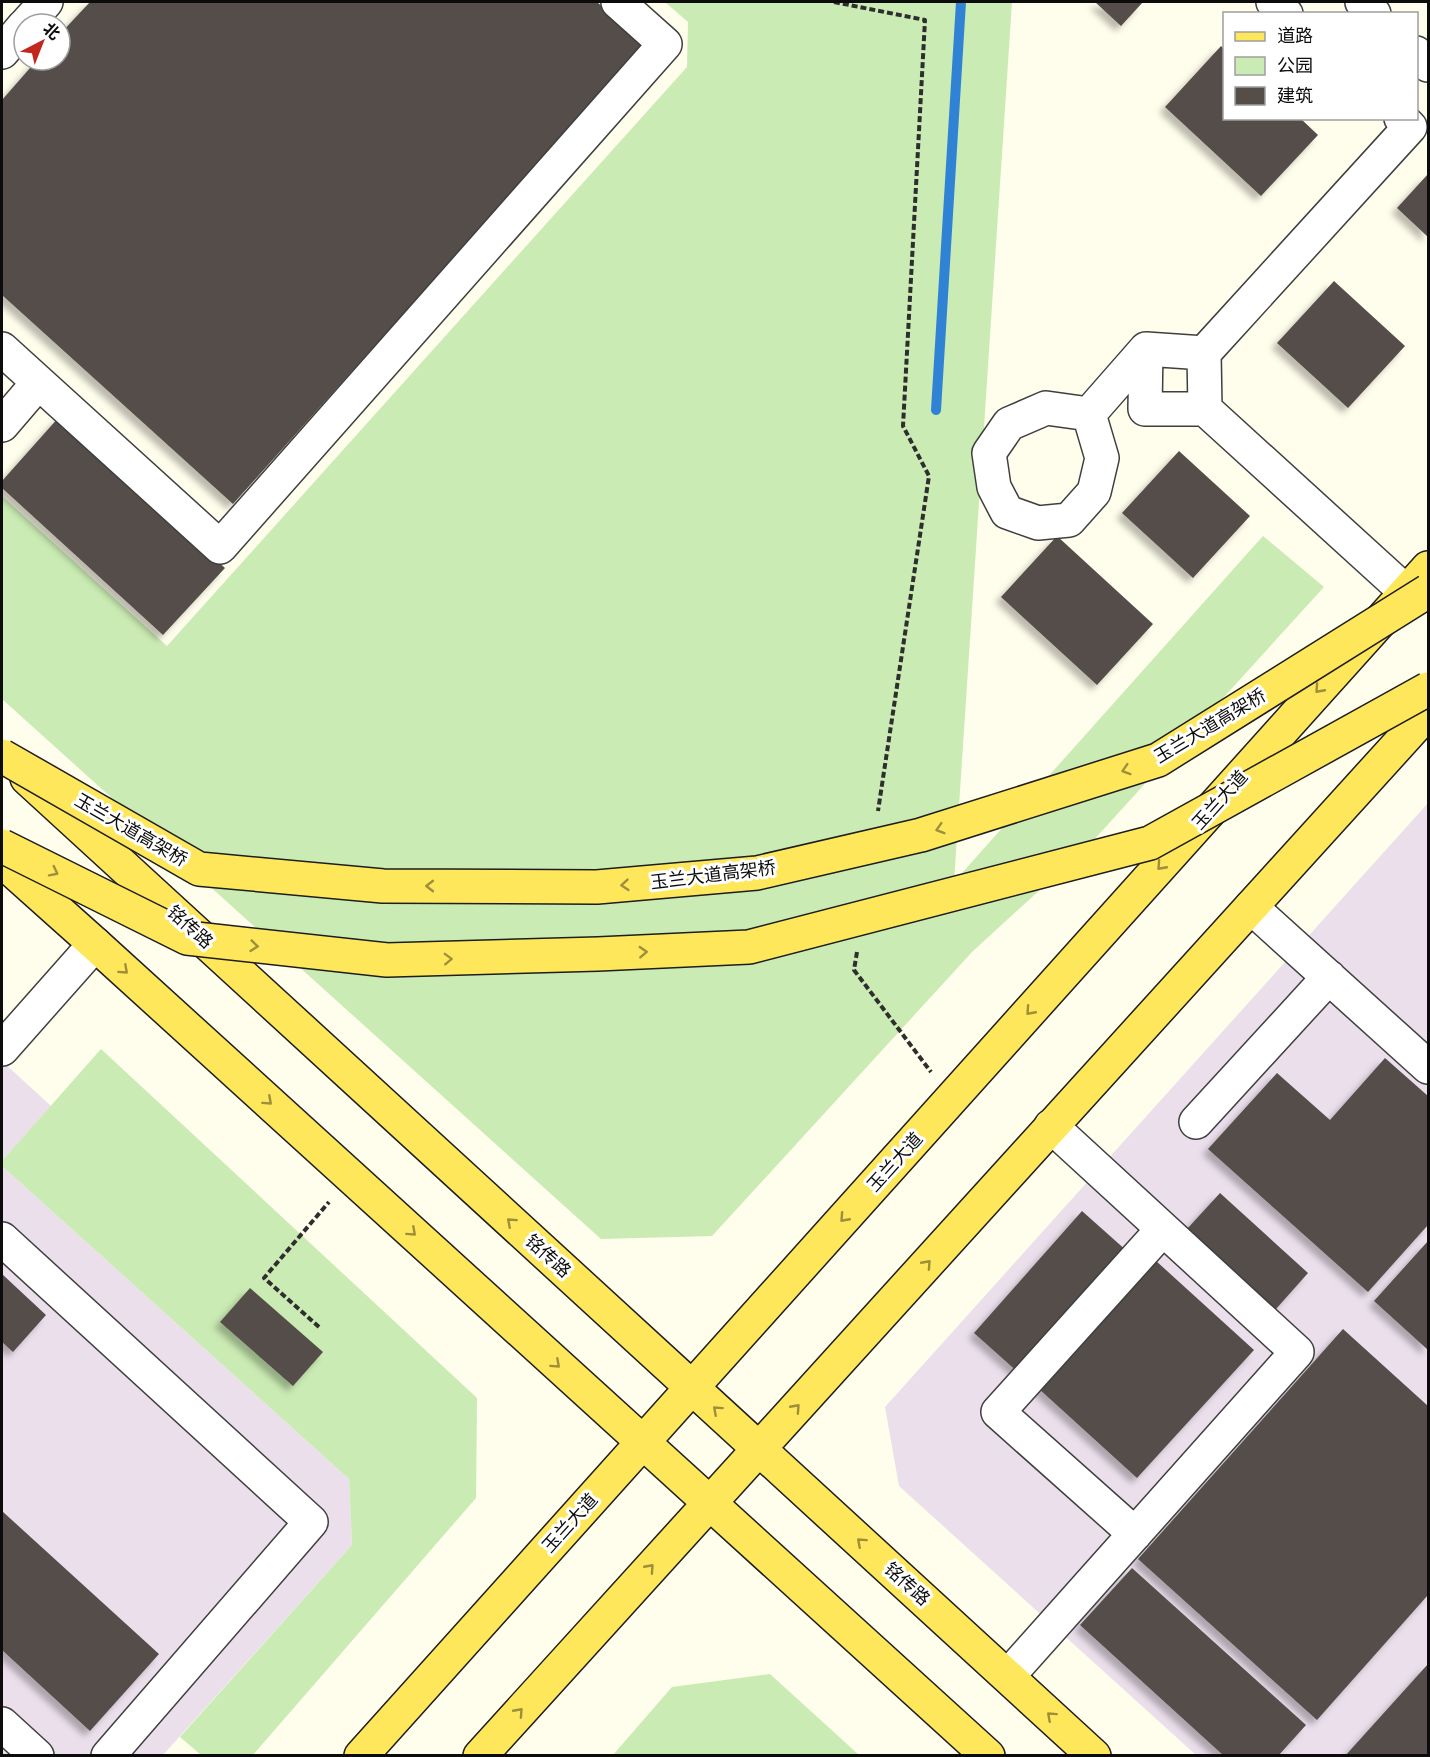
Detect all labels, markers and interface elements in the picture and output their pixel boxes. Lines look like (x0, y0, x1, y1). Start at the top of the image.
north arrow (12, 12, 72, 72)
legend (1223, 12, 1418, 120)
text: 北 (39, 18, 65, 44)
text: 道路 (1277, 24, 1313, 47)
text: 公园 (1277, 54, 1313, 77)
text: 建筑 (1277, 84, 1313, 107)
street label: 玉兰大道高架桥 (1150, 683, 1270, 768)
one-way arrow (1315, 683, 1326, 693)
one-way arrow (1121, 763, 1132, 775)
street label: 玉兰大道 (1187, 765, 1252, 834)
street label: 玉兰大道高架桥 (71, 788, 192, 871)
one-way arrow (935, 822, 946, 834)
street label: 玉兰大道高架桥 (649, 855, 777, 894)
one-way arrow (1157, 859, 1168, 870)
one-way arrow (47, 864, 58, 876)
one-way arrow (621, 878, 630, 891)
one-way arrow (426, 880, 435, 893)
street label: 铭传路 (163, 900, 218, 953)
one-way arrow (249, 939, 258, 951)
one-way arrow (638, 946, 647, 959)
one-way arrow (443, 952, 452, 965)
one-way arrow (117, 963, 127, 974)
one-way arrow (1026, 1004, 1037, 1015)
one-way arrow (261, 1094, 272, 1105)
street label: 玉兰大道 (862, 1127, 927, 1196)
one-way arrow (840, 1211, 851, 1222)
one-way arrow (507, 1218, 518, 1229)
one-way arrow (405, 1225, 416, 1236)
street label: 铭传路 (521, 1229, 576, 1282)
one-way arrow (920, 1260, 931, 1270)
one-way arrow (549, 1356, 560, 1367)
one-way arrow (788, 1404, 799, 1415)
one-way arrow (713, 1406, 724, 1417)
street label: 玉兰大道 (537, 1488, 602, 1557)
one-way arrow (857, 1538, 868, 1549)
street label: 铭传路 (880, 1557, 935, 1610)
one-way arrow (643, 1564, 654, 1575)
one-way arrow (512, 1708, 523, 1719)
one-way arrow (1047, 1712, 1058, 1723)

